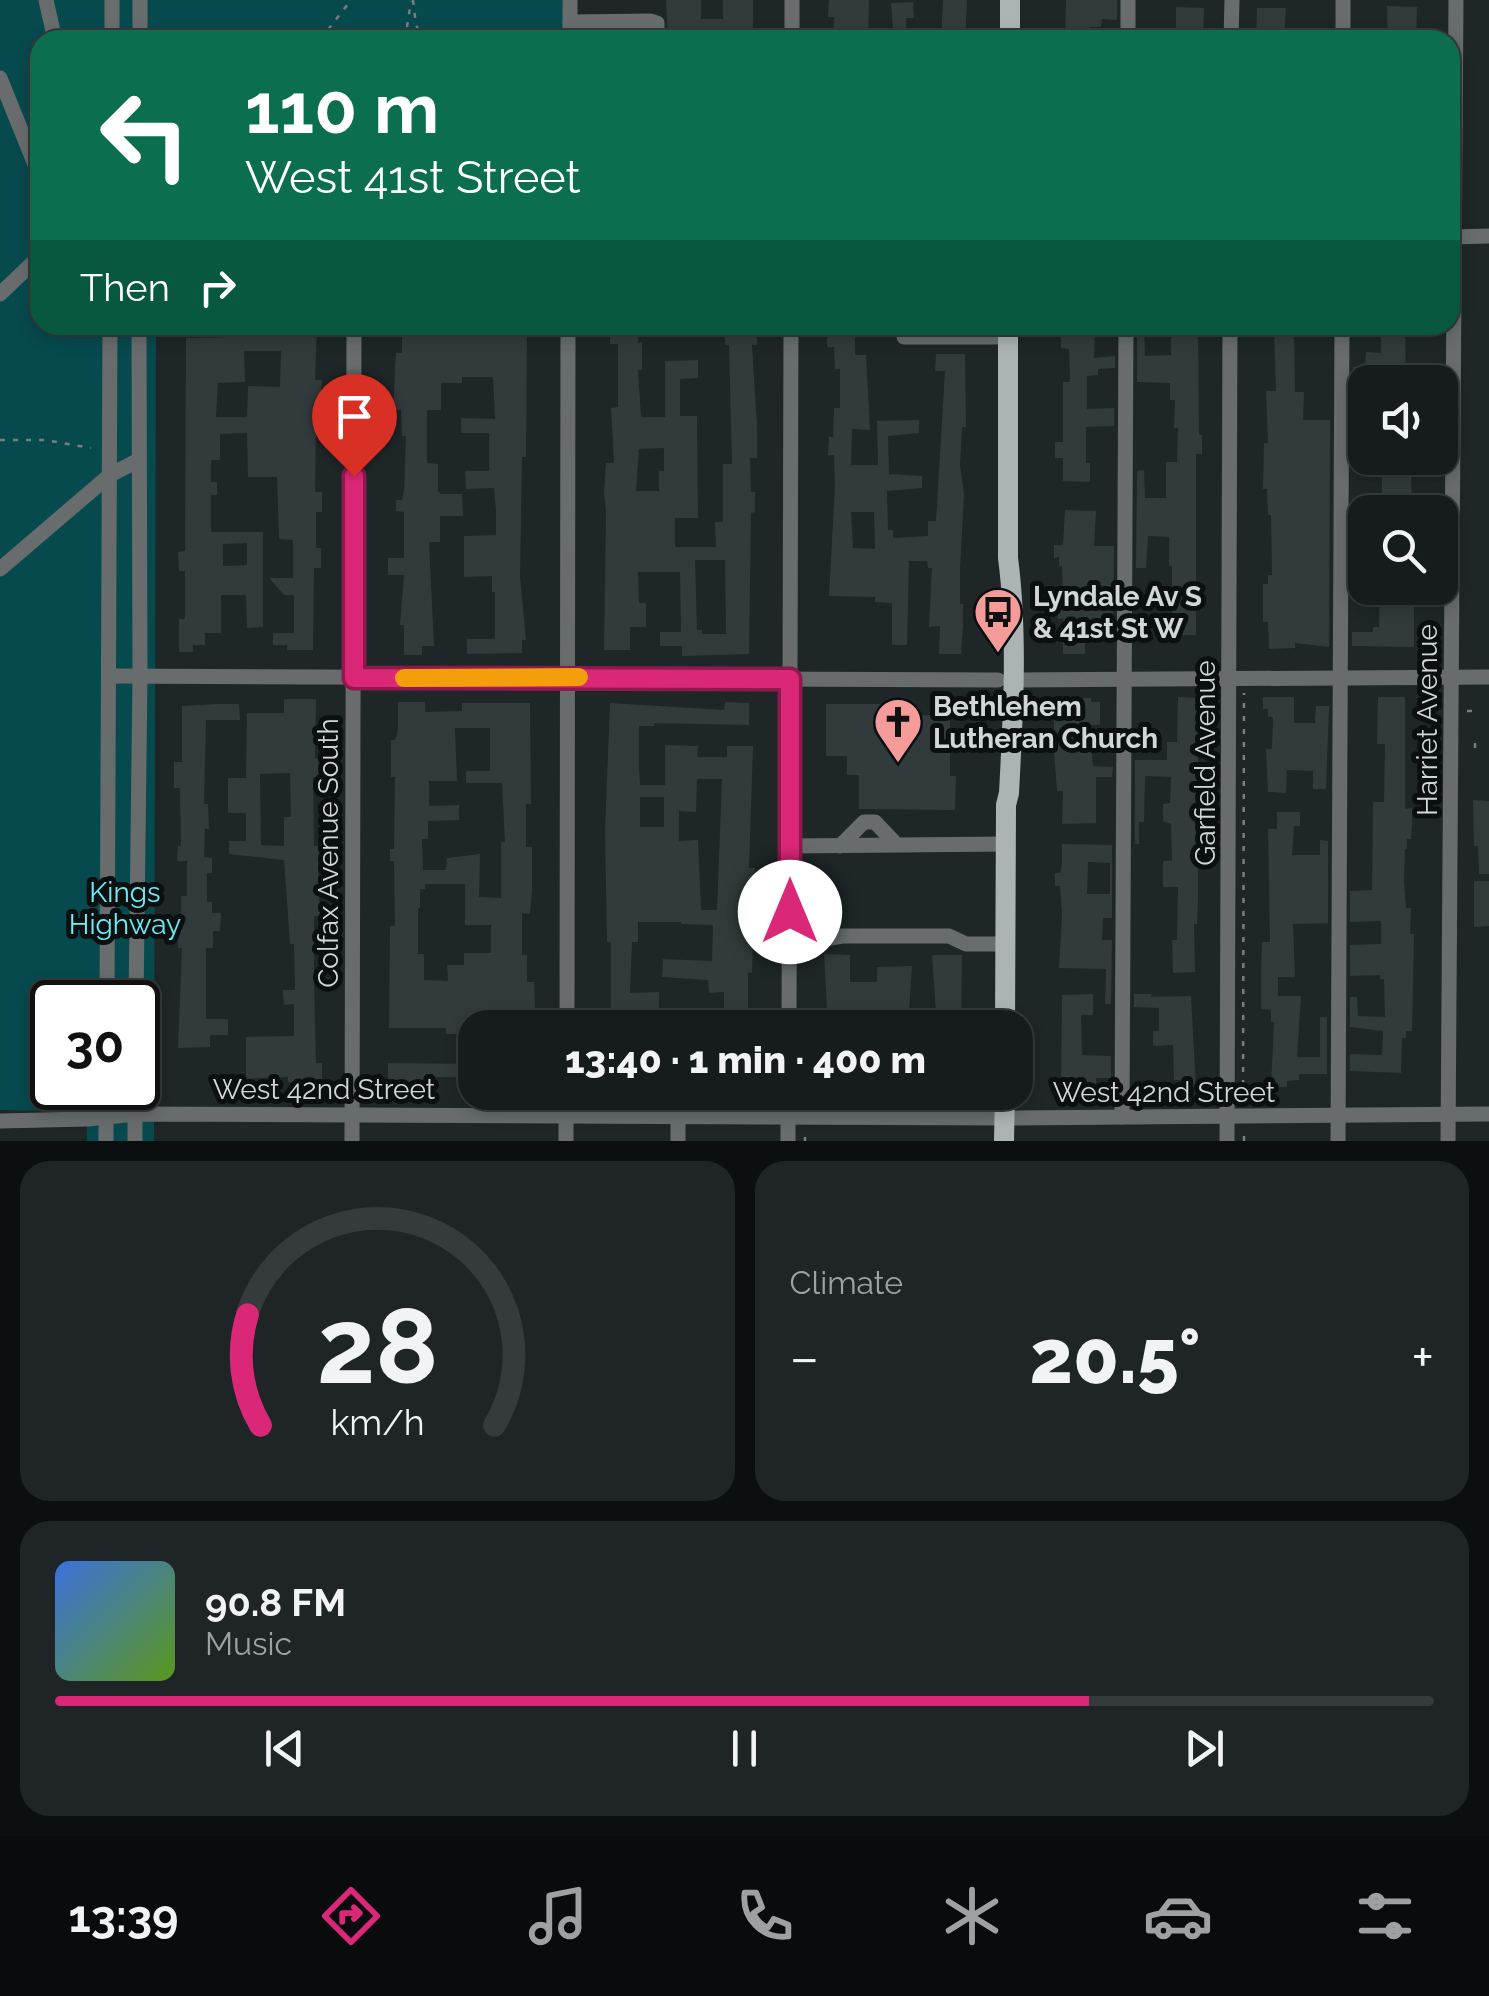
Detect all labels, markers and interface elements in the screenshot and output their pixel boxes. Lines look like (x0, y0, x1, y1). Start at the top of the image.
text: 110 m (245, 67, 439, 149)
icon: left (80, 70, 210, 200)
text: West 41st Street (245, 151, 581, 204)
icon: right (190, 260, 245, 315)
text: Then (80, 265, 170, 310)
map controls (1348, 365, 1458, 605)
button: sound (1348, 365, 1458, 475)
pin (312, 374, 397, 477)
icon: arrive (327, 389, 382, 444)
button: search (1348, 495, 1458, 605)
place label: Lyndale Av S & 41st St W (1033, 580, 1202, 645)
bus stop icon: Lyndale Av S & 41st St W (972, 586, 1024, 654)
street label: Harriet Avenue (1411, 624, 1444, 816)
street label: Garfield Avenue (1189, 660, 1222, 866)
place label: Bethlehem Lutheran Church (933, 690, 1158, 755)
church icon: Bethlehem Lutheran Church (872, 696, 924, 764)
street label: Colfax Avenue South (312, 718, 345, 988)
position arrow (738, 860, 842, 964)
park label: Kings Highway (69, 876, 181, 941)
speed limit sign: 30 (30, 980, 160, 1110)
text: 13:40 · 1 min · 400 m (565, 1037, 926, 1082)
street label: West 42nd Street (213, 1073, 436, 1106)
street label: West 42nd Street (1053, 1076, 1276, 1109)
text: Climate (790, 1264, 903, 1301)
text: 28 (317, 1285, 438, 1407)
text: 20.5° (1030, 1312, 1201, 1401)
text: − (790, 1325, 819, 1390)
text: + (1411, 1325, 1434, 1390)
text: km/h (330, 1401, 424, 1443)
text: 90.8 FM (205, 1580, 346, 1625)
text: Music (205, 1625, 292, 1662)
icon: previous (257, 1721, 312, 1776)
icon: pause (717, 1721, 772, 1776)
icon: next (1177, 1721, 1232, 1776)
icon: directions (316, 1881, 386, 1951)
icon: music (523, 1881, 593, 1951)
icon: phone (730, 1881, 800, 1951)
icon: climate (937, 1881, 1007, 1951)
icon: car (1143, 1881, 1213, 1951)
icon: filters (1350, 1881, 1420, 1951)
text: 13:39 (68, 1890, 179, 1943)

